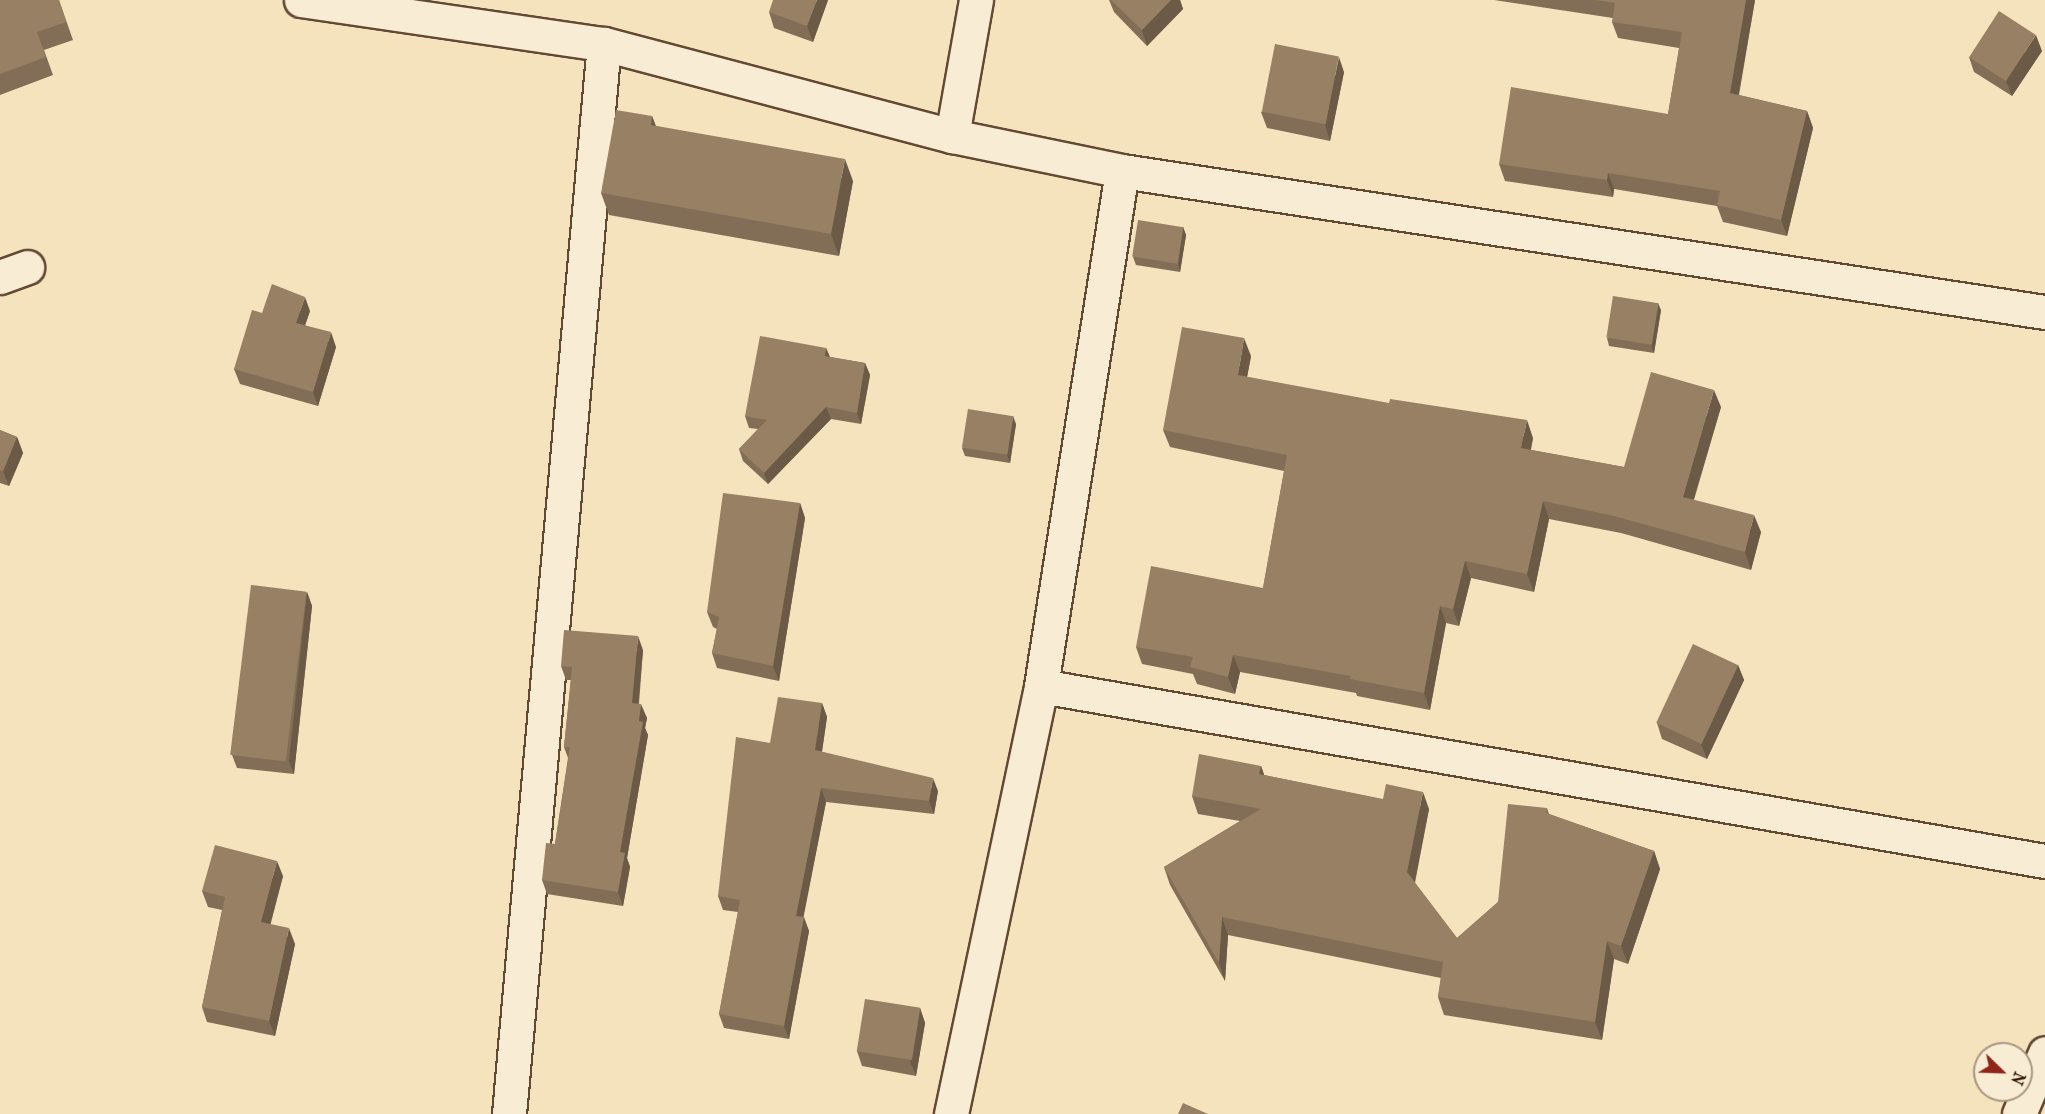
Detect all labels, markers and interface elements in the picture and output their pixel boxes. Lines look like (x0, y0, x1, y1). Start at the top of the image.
north arrow (1973, 1042, 2033, 1102)
text: N (2007, 1069, 2029, 1088)

